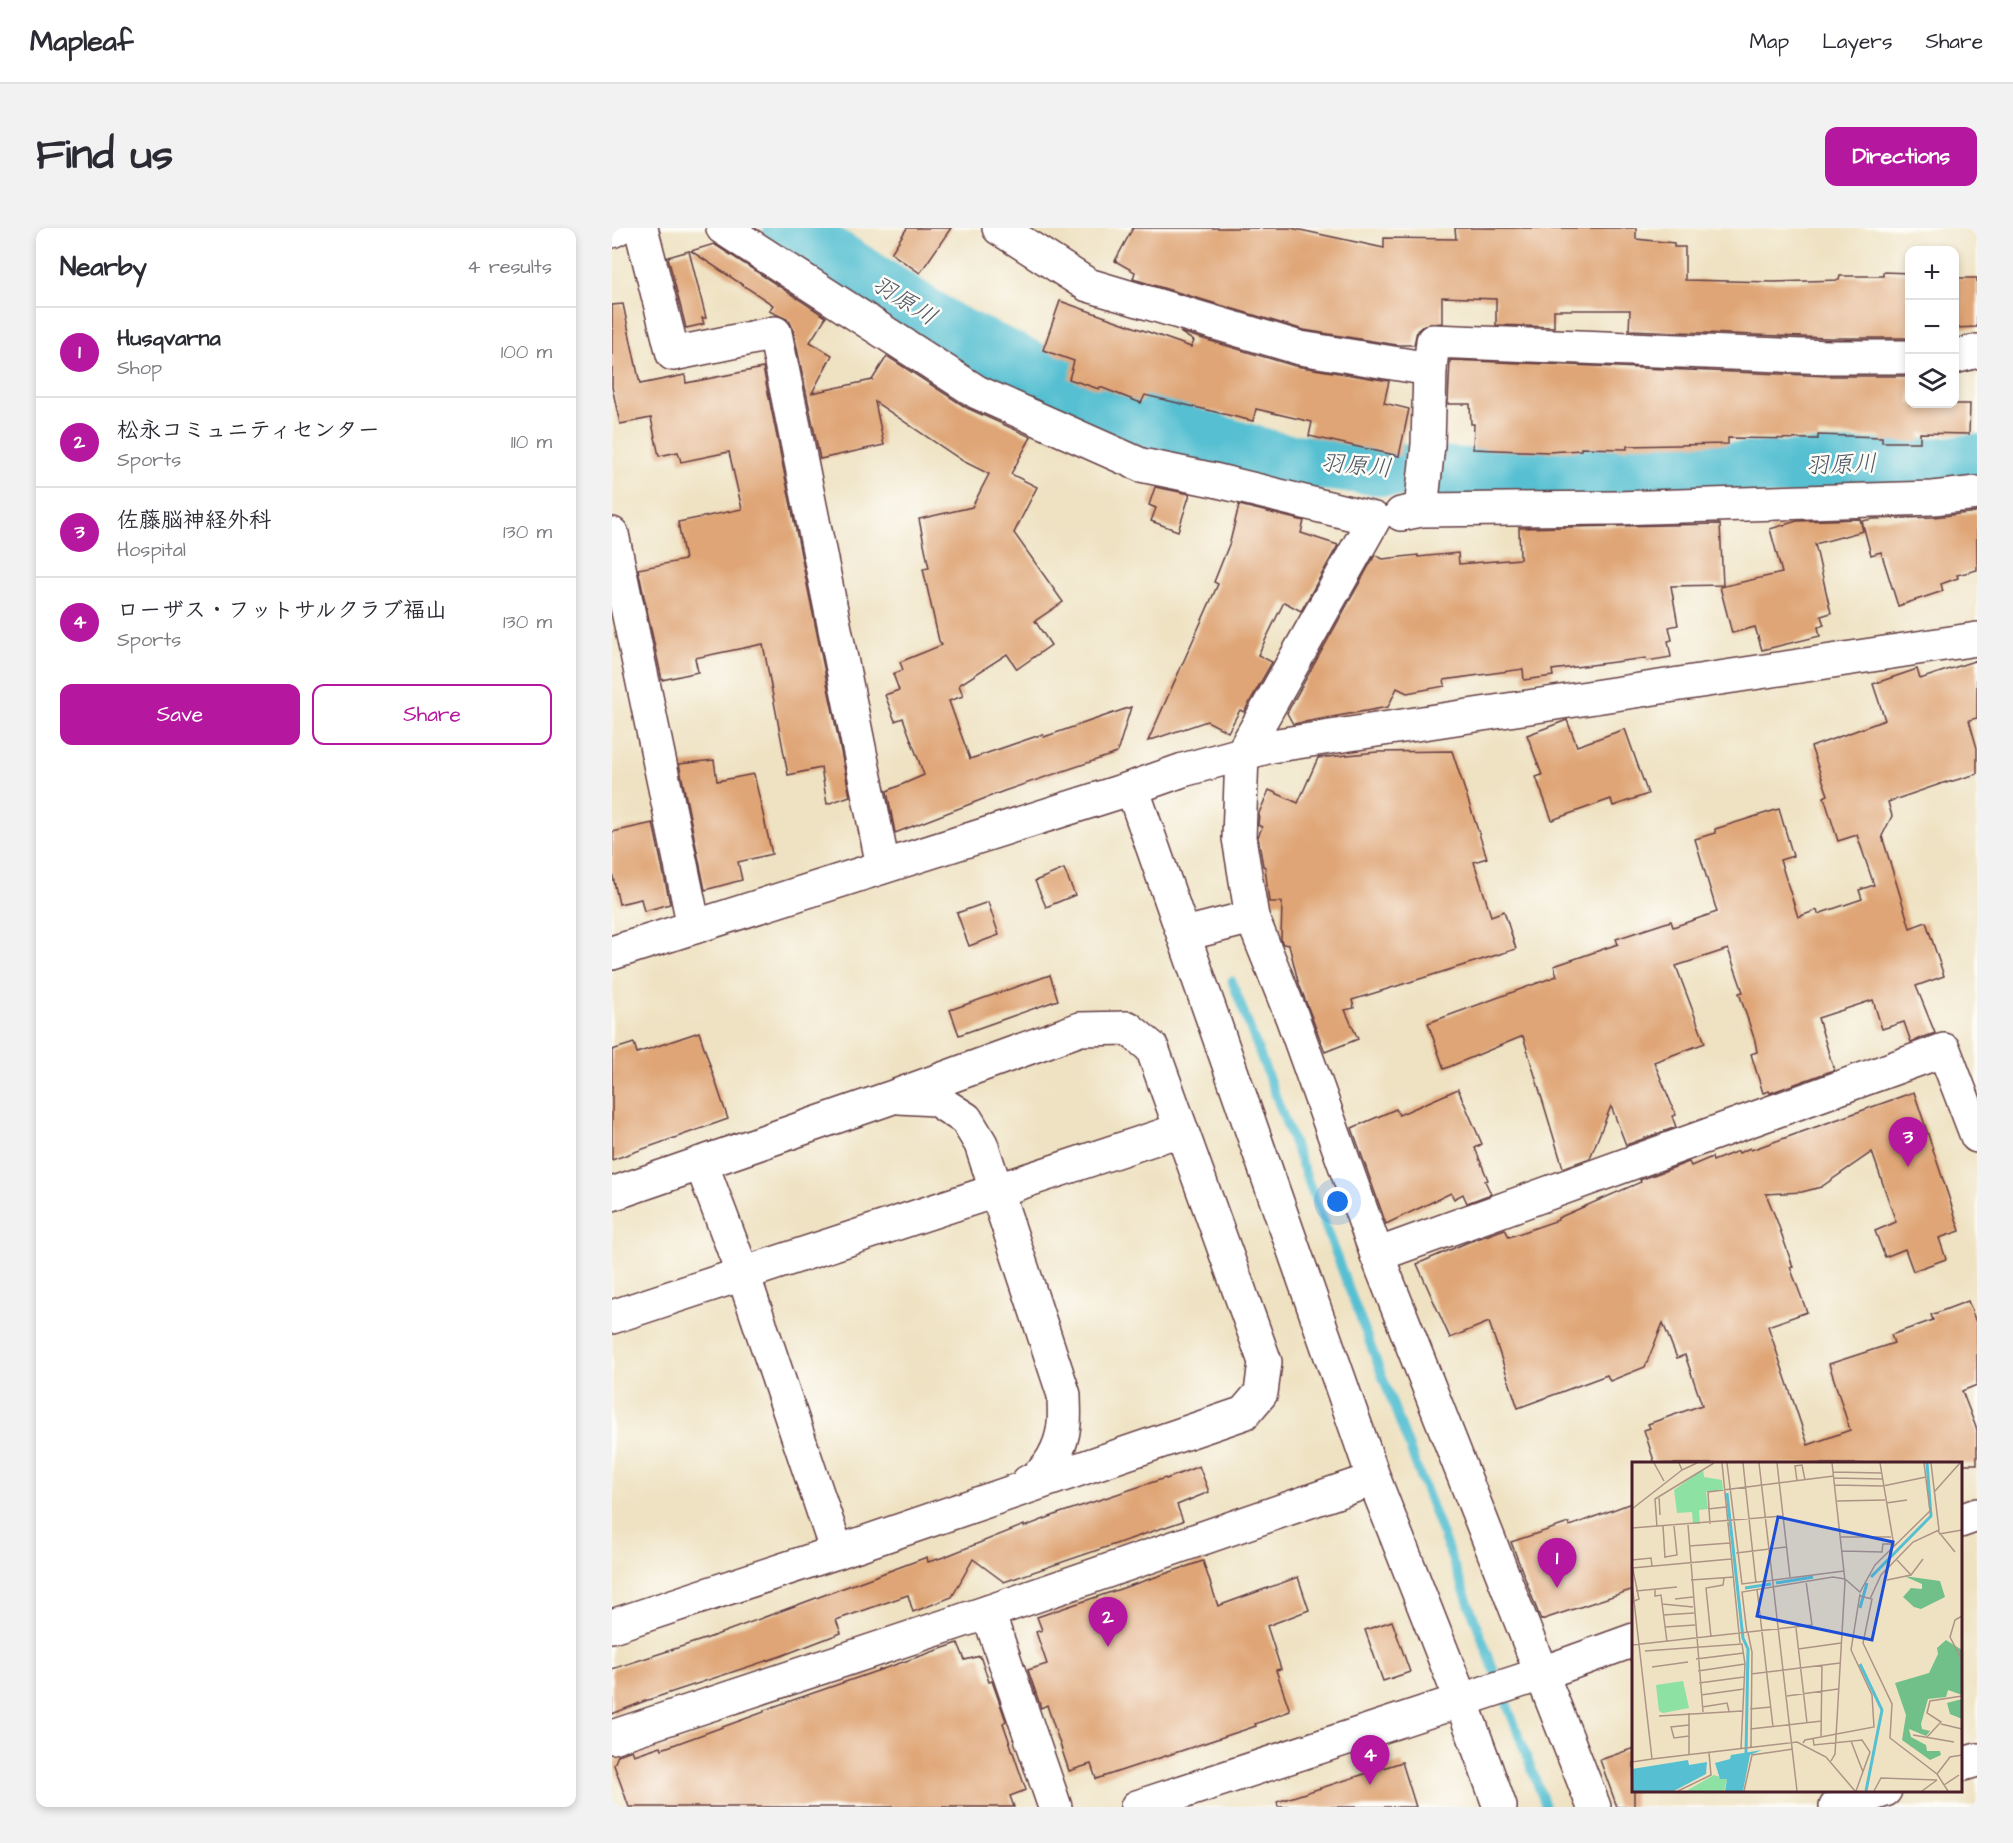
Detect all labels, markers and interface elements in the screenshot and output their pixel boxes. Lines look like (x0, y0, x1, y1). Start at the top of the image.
text: Mapleaf (30, 22, 133, 61)
text: Map (1749, 27, 1789, 56)
text: Layers (1822, 27, 1892, 56)
text: Share (1925, 27, 1983, 56)
text: Find us (36, 127, 173, 185)
button: Directions (1825, 127, 1977, 186)
map controls (1905, 246, 1959, 408)
button: + (1905, 246, 1959, 300)
text: Nearby (60, 249, 147, 285)
text: 4 results (467, 253, 552, 281)
water label: 羽原川 (864, 268, 944, 334)
button: − (1905, 300, 1959, 354)
text: Husqvarna (117, 323, 221, 354)
text: 1 (78, 338, 81, 366)
text: 100 m (501, 338, 552, 366)
text: Shop (117, 354, 162, 382)
button: layers (1905, 354, 1959, 408)
text: 松永コミュニティセンター (117, 415, 380, 446)
text: 2 (74, 428, 85, 456)
text: 110 m (511, 428, 552, 456)
text: Sports (117, 446, 181, 474)
water label: 羽原川 (1319, 446, 1393, 486)
water label: 羽原川 (1804, 447, 1878, 483)
text: 佐藤脳神経外科 (117, 505, 271, 536)
text: 3 (74, 518, 85, 546)
text: 130 m (503, 518, 552, 546)
text: Hospital (117, 536, 186, 564)
text: ローザス・フットサルクラブ福山 (117, 595, 447, 626)
text: 4 (73, 608, 86, 636)
text: 130 m (503, 608, 552, 636)
text: Sports (117, 626, 181, 654)
button: Save (60, 684, 300, 745)
button: Share (312, 684, 552, 745)
pin: 3 (1888, 1118, 1928, 1167)
your location (1323, 1187, 1352, 1216)
inset map (1632, 1462, 1962, 1792)
pin: 1 (1538, 1538, 1576, 1588)
pin: 2 (1088, 1598, 1128, 1647)
pin: 4 (1350, 1736, 1389, 1785)

